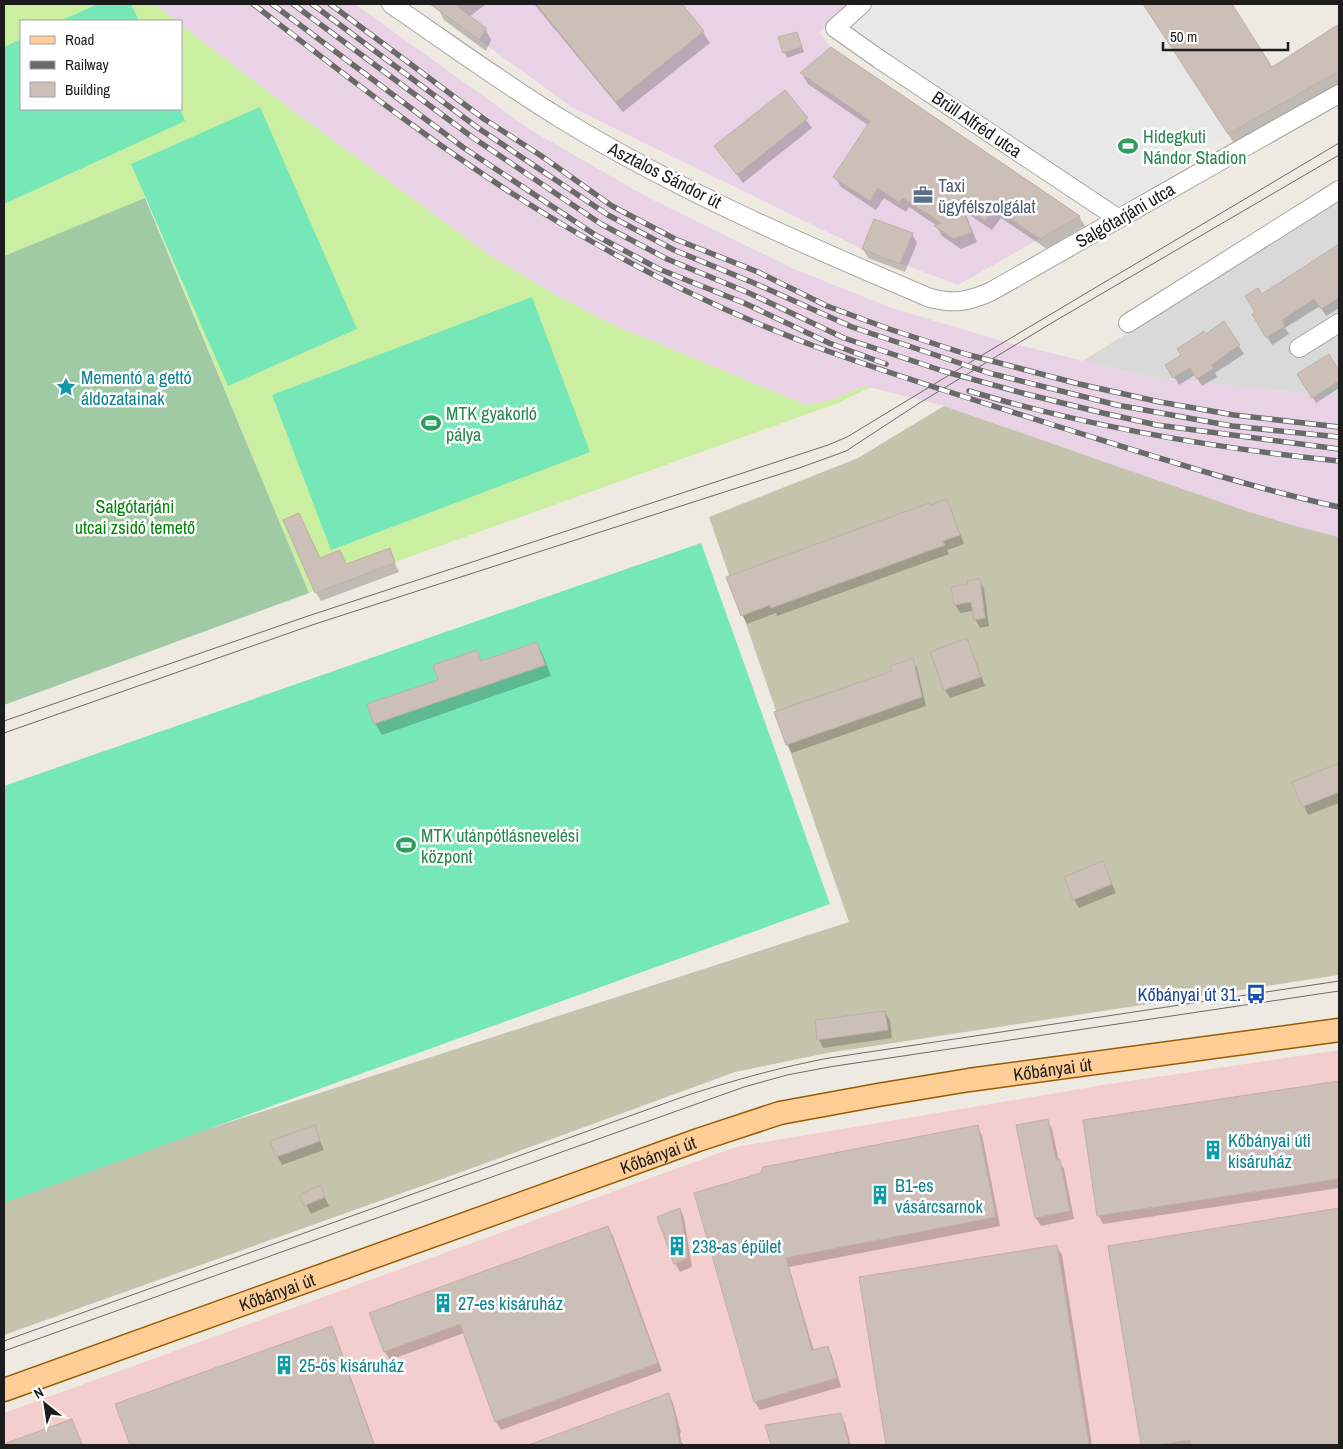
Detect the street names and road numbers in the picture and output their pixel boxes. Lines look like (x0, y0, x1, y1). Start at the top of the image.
street label: Brüll Alfréd utca (927, 85, 1027, 163)
street label: Asztalos Sándor út (603, 135, 726, 214)
street label: Salgótarjáni utca (1071, 176, 1179, 254)
street label: Kőbányai út (1012, 1051, 1093, 1086)
street label: Kőbányai út (617, 1129, 699, 1180)
street label: Kőbányai út (235, 1267, 318, 1317)

